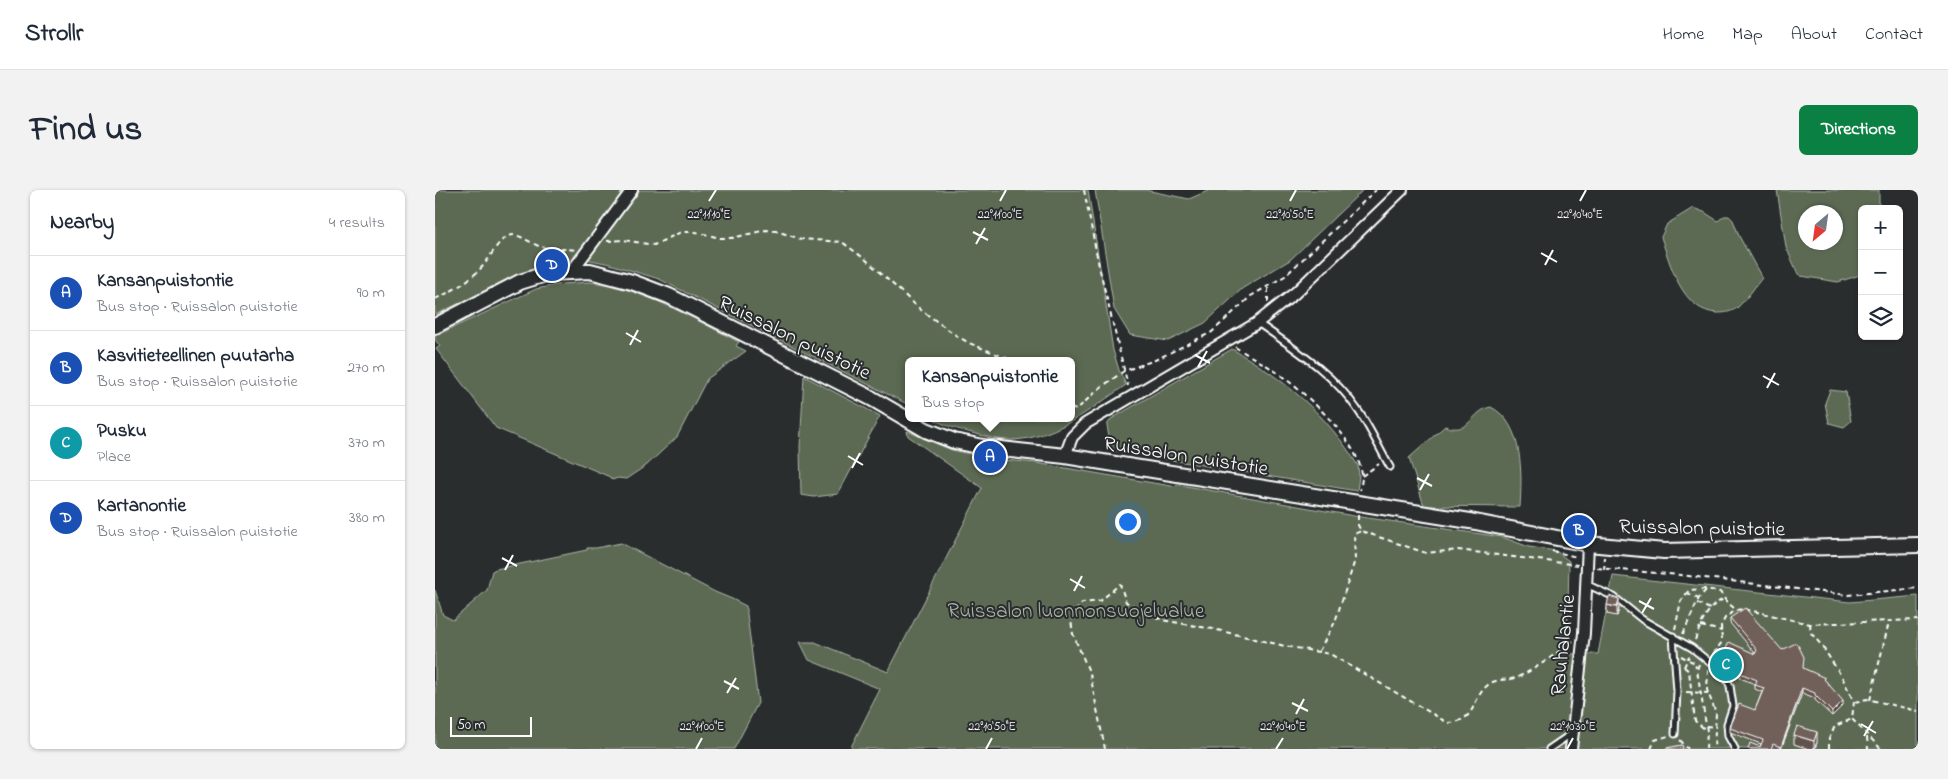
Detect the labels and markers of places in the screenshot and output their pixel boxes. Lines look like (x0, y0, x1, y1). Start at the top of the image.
pin: D (536, 246, 568, 284)
pin: A (974, 438, 1006, 476)
pin: B (1563, 512, 1595, 550)
pin: C (1710, 646, 1742, 684)

